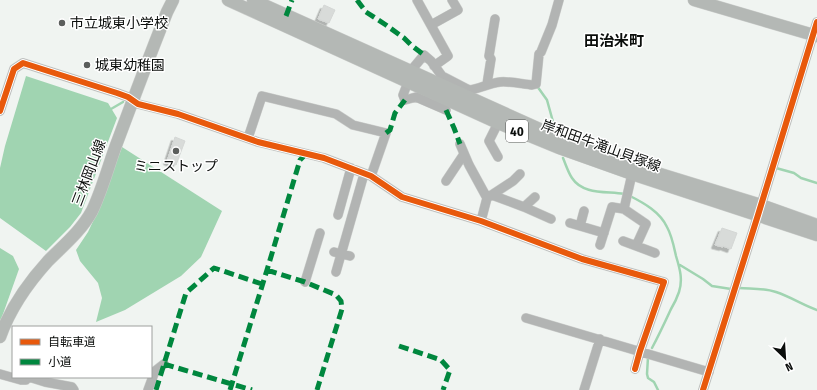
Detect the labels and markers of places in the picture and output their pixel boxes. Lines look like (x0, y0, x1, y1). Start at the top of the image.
place label: 市立城東小学校 (70, 15, 168, 32)
marker: 市立城東小学校 (57, 18, 67, 28)
place label: 城東幼稚園 (95, 57, 165, 74)
marker: 城東幼稚園 (82, 60, 92, 70)
marker: ミニストップ (171, 146, 181, 156)
place label: ミニストップ (134, 158, 218, 175)

